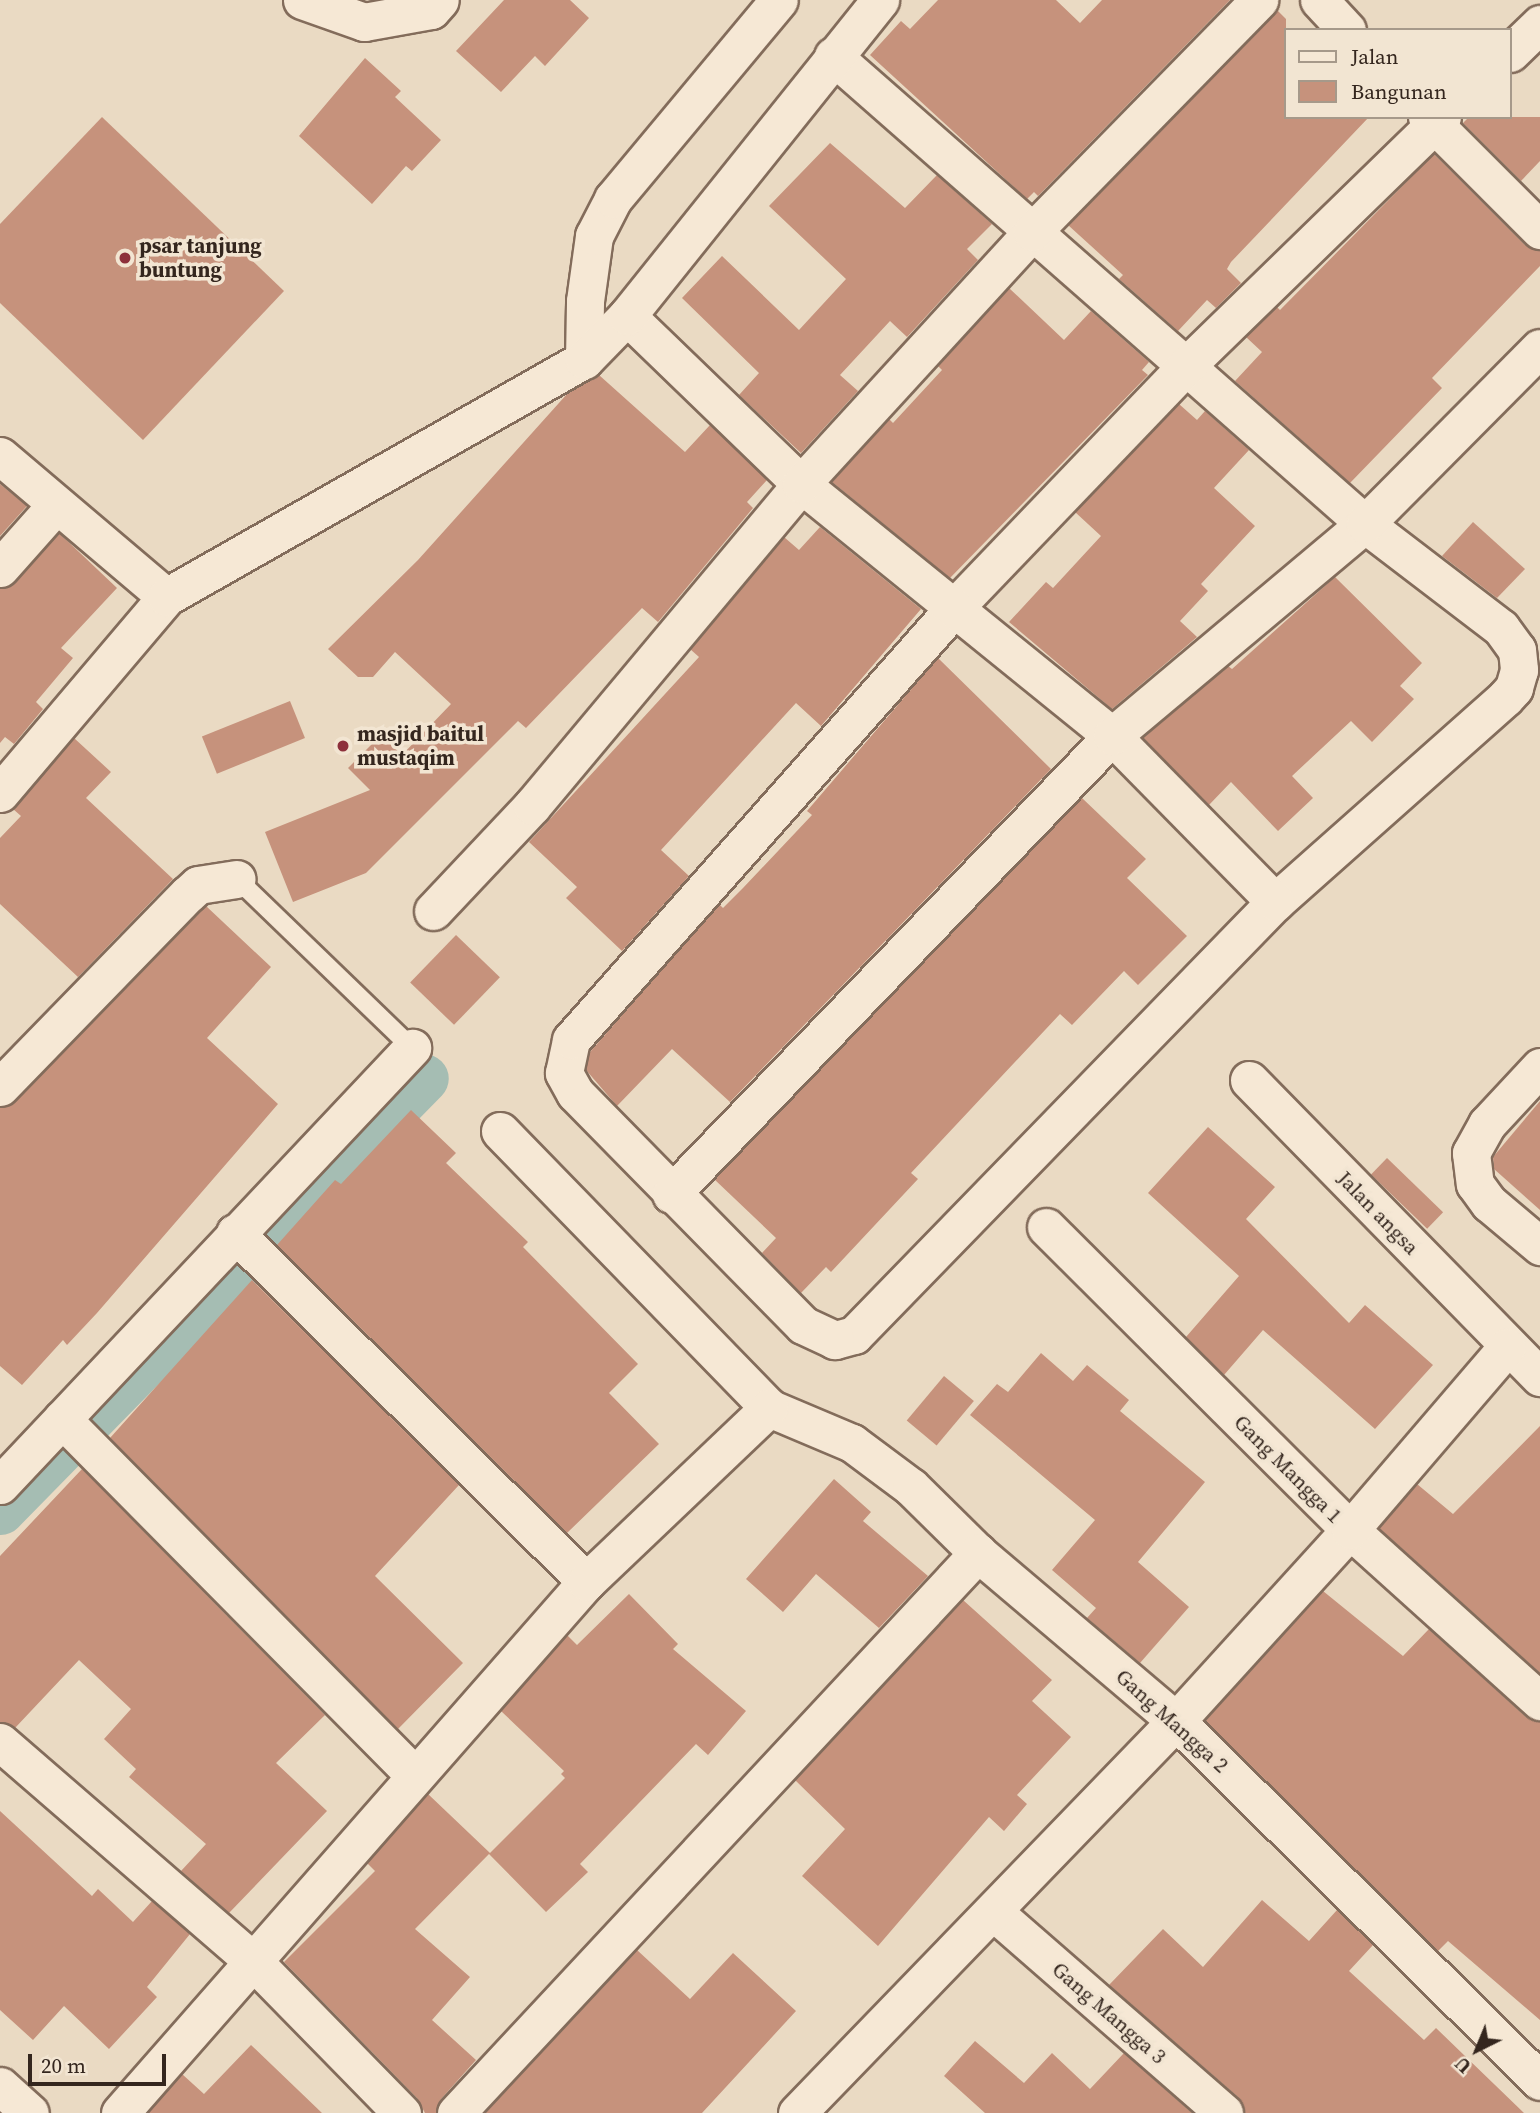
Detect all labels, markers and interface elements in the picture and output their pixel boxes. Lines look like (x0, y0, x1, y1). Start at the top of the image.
legend (1284, 28, 1512, 119)
text: Jalan (1351, 42, 1398, 71)
text: Bangunan (1351, 77, 1447, 106)
place label: psar tanjung buntung (139, 233, 262, 283)
marker: psar tanjung buntung (117, 250, 133, 266)
place label: masjid baitul mustaqim (357, 721, 484, 771)
marker: masjid baitul mustaqim (335, 738, 351, 754)
street label: Jalan angsa (1332, 1166, 1424, 1260)
street label: Gang Mangga 1 (1229, 1410, 1347, 1528)
street label: Gang Mangga 2 (1111, 1664, 1233, 1778)
street label: Gang Mangga 3 (1047, 1957, 1171, 2069)
north arrow (1442, 2015, 1512, 2085)
scale bar (32, 2039, 170, 2084)
text: 20 m (41, 2051, 86, 2080)
text: U (1449, 2051, 1477, 2080)

